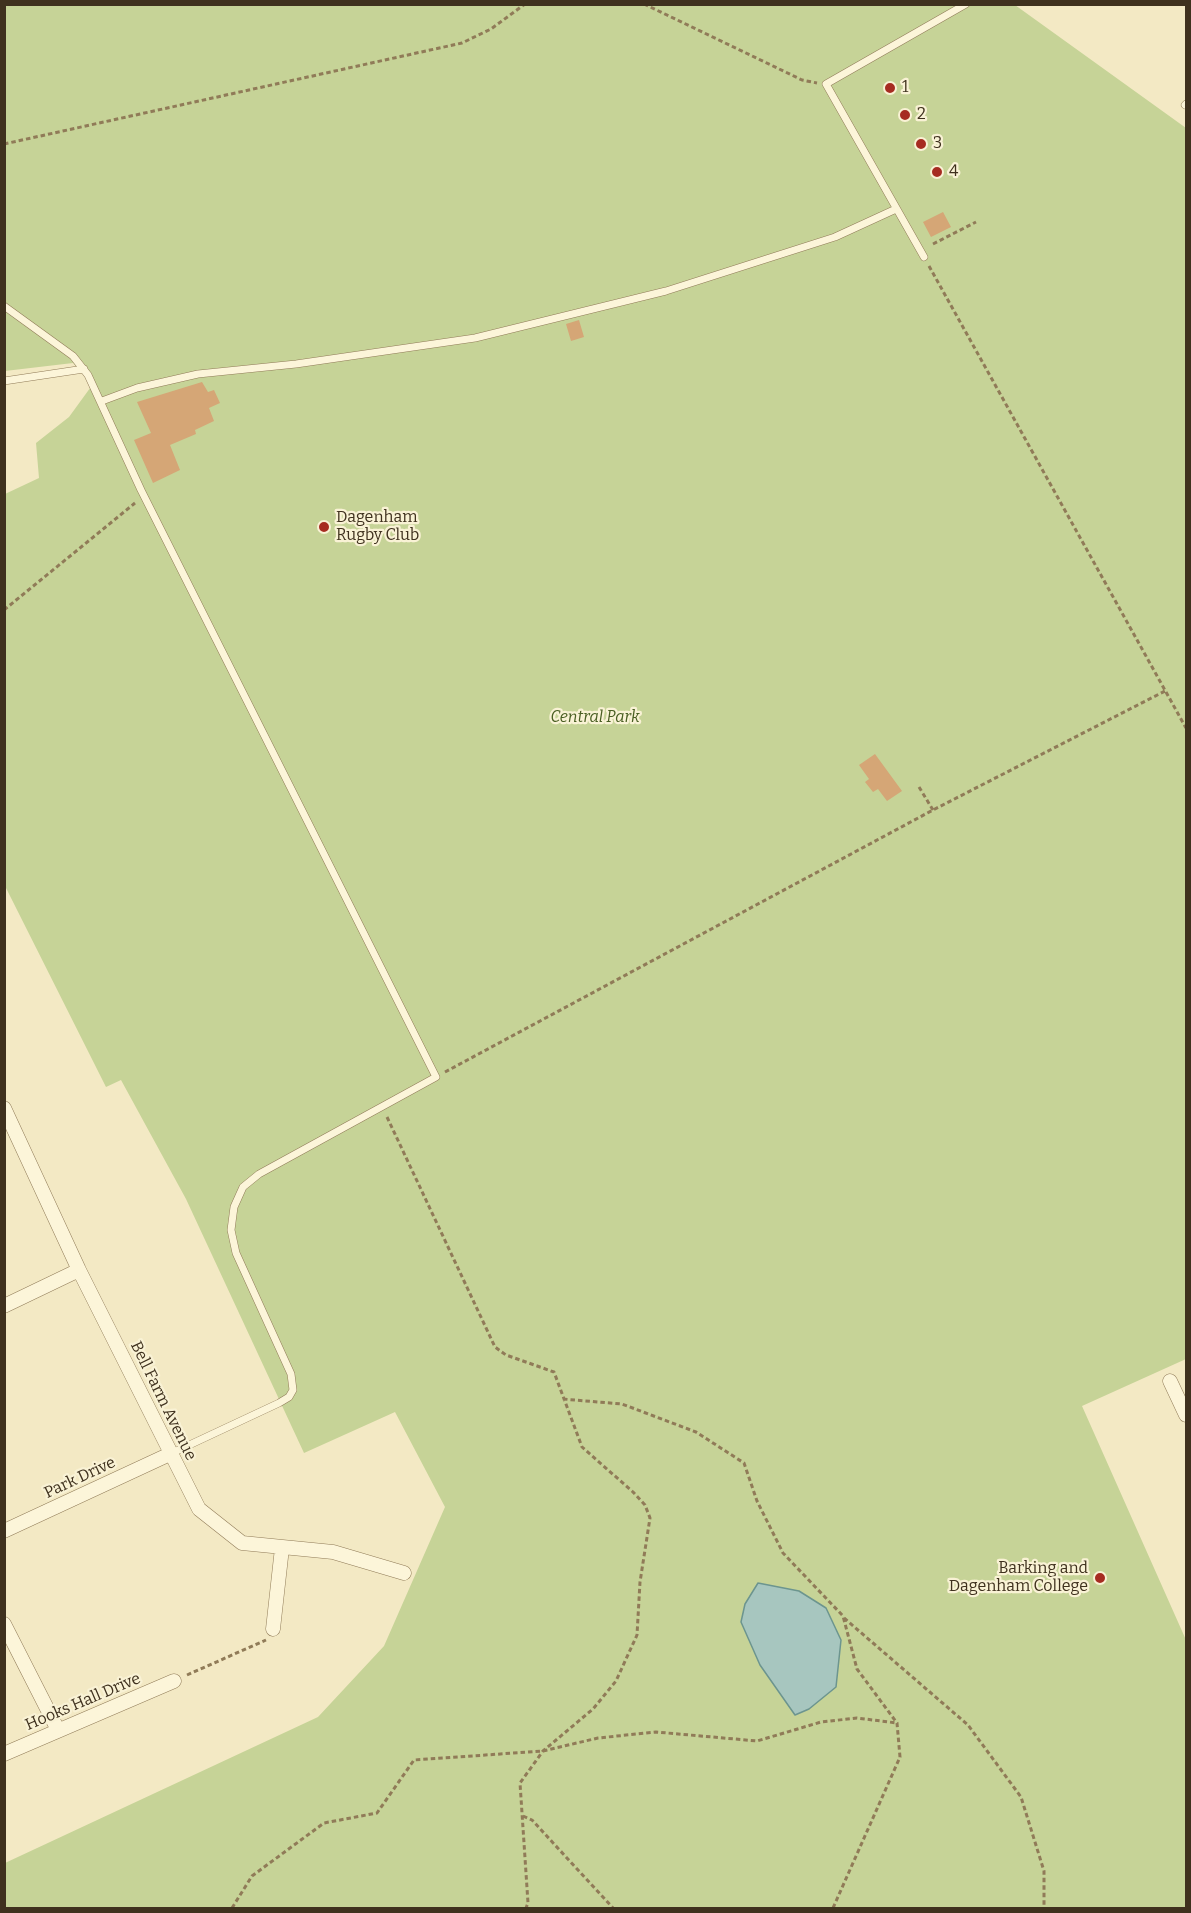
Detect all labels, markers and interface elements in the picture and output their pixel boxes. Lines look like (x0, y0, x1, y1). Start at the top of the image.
place label: 1 (902, 78, 908, 98)
marker: 1 (883, 81, 897, 95)
place label: 2 (917, 105, 926, 125)
marker: 2 (898, 108, 912, 122)
place label: 3 (933, 134, 942, 154)
marker: 3 (914, 137, 928, 151)
place label: 4 (949, 162, 958, 182)
marker: 4 (930, 165, 944, 179)
place label: Dagenham Rugby Club (336, 508, 419, 546)
marker: Dagenham Rugby Club (317, 520, 331, 534)
park label: Central Park (550, 708, 640, 728)
street label: Bell Farm Avenue (126, 1338, 200, 1464)
street label: Park Drive (41, 1453, 119, 1503)
place label: Barking and Dagenham College (949, 1559, 1088, 1597)
marker: Barking and Dagenham College (1093, 1571, 1107, 1585)
street label: Hooks Hall Drive (22, 1669, 144, 1735)

